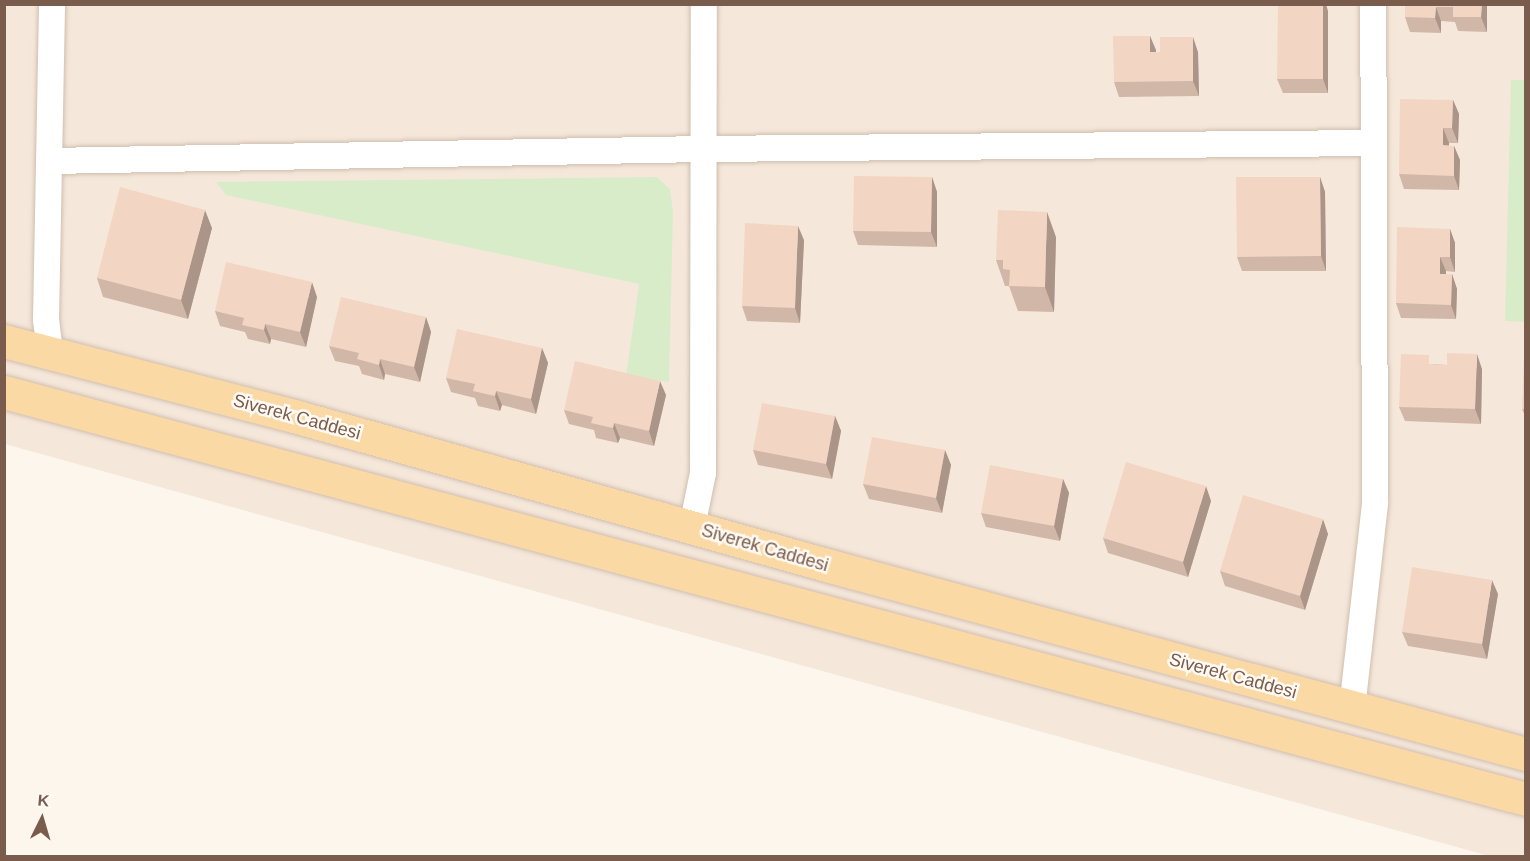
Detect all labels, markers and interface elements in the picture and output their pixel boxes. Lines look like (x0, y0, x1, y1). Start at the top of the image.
street label: Siverek Caddesi (231, 390, 363, 444)
street label: Siverek Caddesi (699, 520, 831, 576)
street label: Siverek Caddesi (1167, 649, 1299, 703)
north arrow (12, 789, 72, 849)
text: K (37, 792, 50, 810)

